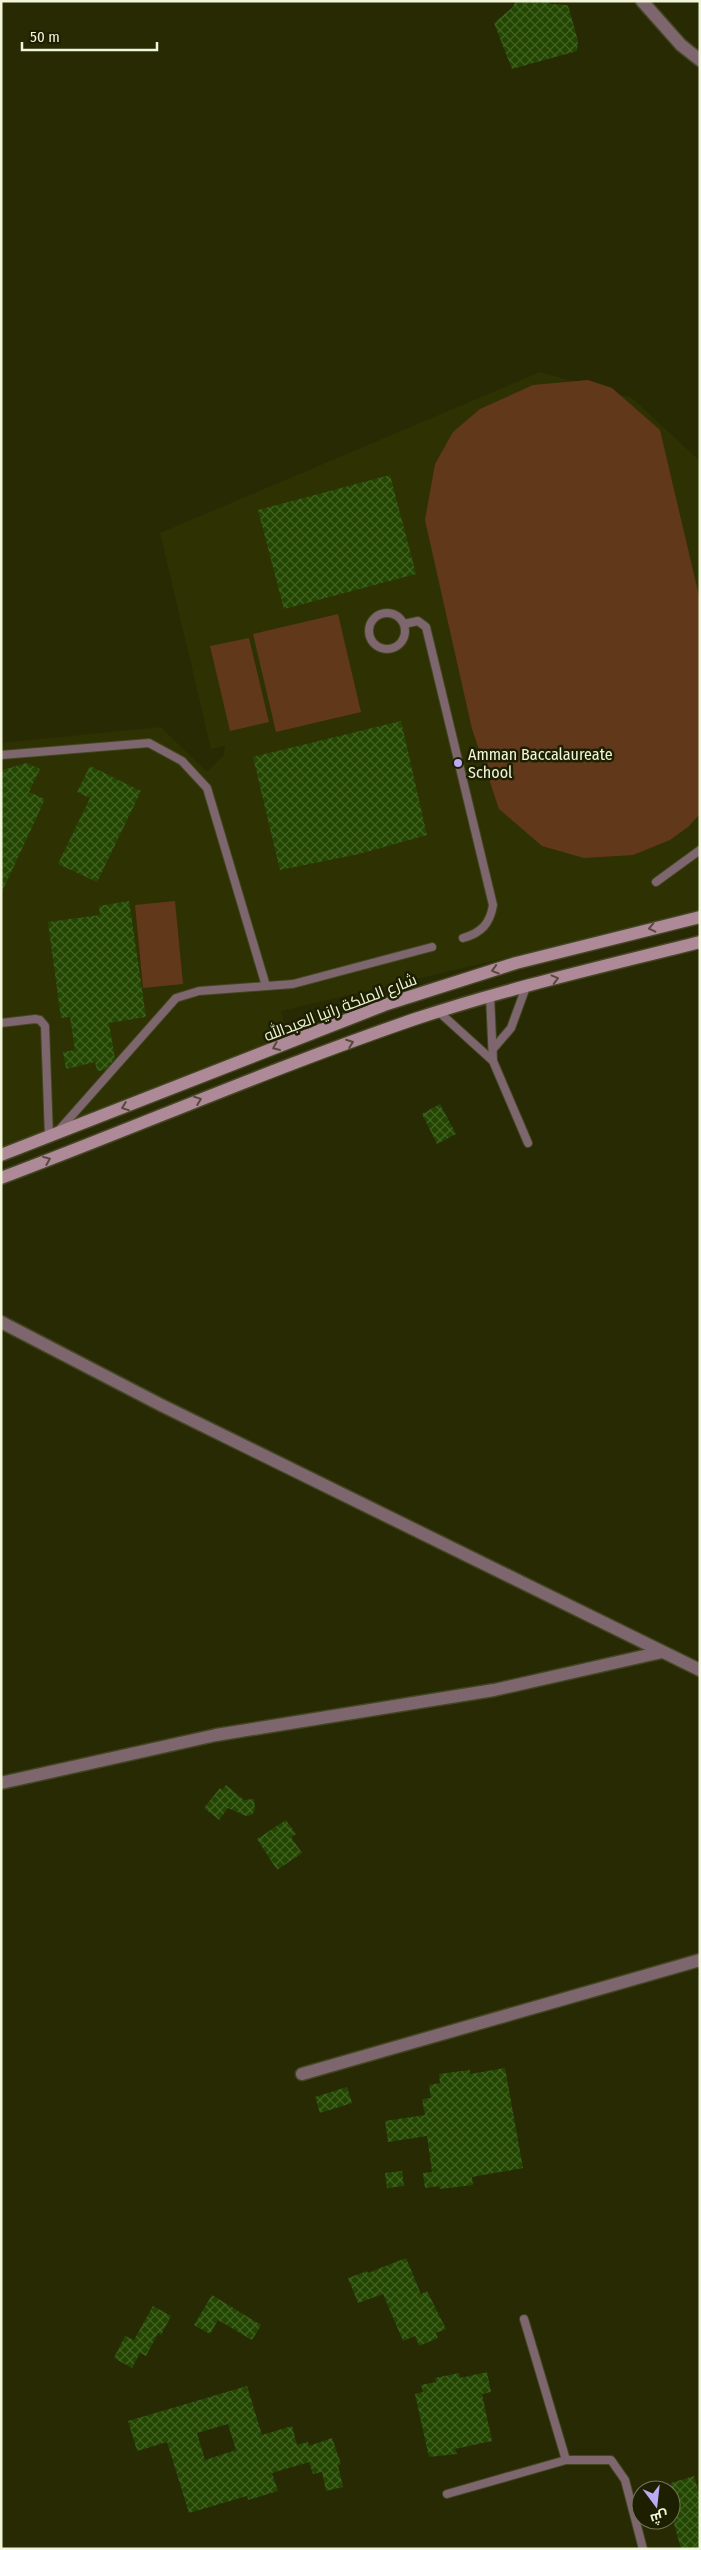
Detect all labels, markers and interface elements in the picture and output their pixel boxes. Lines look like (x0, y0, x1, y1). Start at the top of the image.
scale bar (22, 20, 158, 52)
text: 50 m (30, 28, 60, 46)
place label: Amman Baccalaureate School (468, 745, 613, 782)
marker: Amman Baccalaureate School (452, 757, 464, 769)
one-way arrow (648, 922, 657, 933)
one-way arrow (492, 964, 500, 974)
street label: شارع الملكة رانيا العبدالله (261, 969, 420, 1047)
one-way arrow (550, 974, 559, 985)
one-way arrow (345, 1039, 354, 1049)
one-way arrow (272, 1041, 281, 1052)
one-way arrow (193, 1096, 201, 1106)
one-way arrow (121, 1101, 130, 1111)
one-way arrow (42, 1156, 50, 1166)
north arrow (631, 2480, 681, 2530)
text: ش (648, 2507, 670, 2528)

